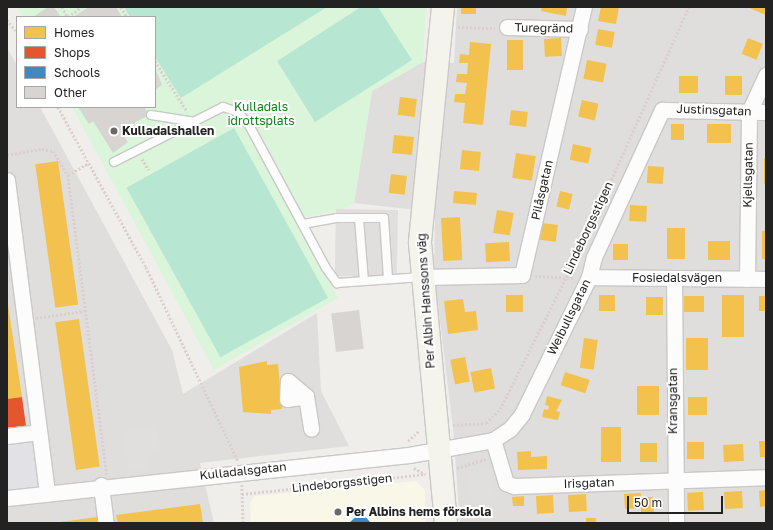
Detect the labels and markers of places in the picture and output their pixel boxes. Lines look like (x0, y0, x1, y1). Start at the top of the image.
place label: Kulladalshallen (122, 124, 214, 138)
marker: Kulladalshallen (109, 126, 119, 136)
place label: Per Albins hems förskola (346, 505, 491, 519)
marker: Per Albins hems förskola (333, 507, 343, 517)

